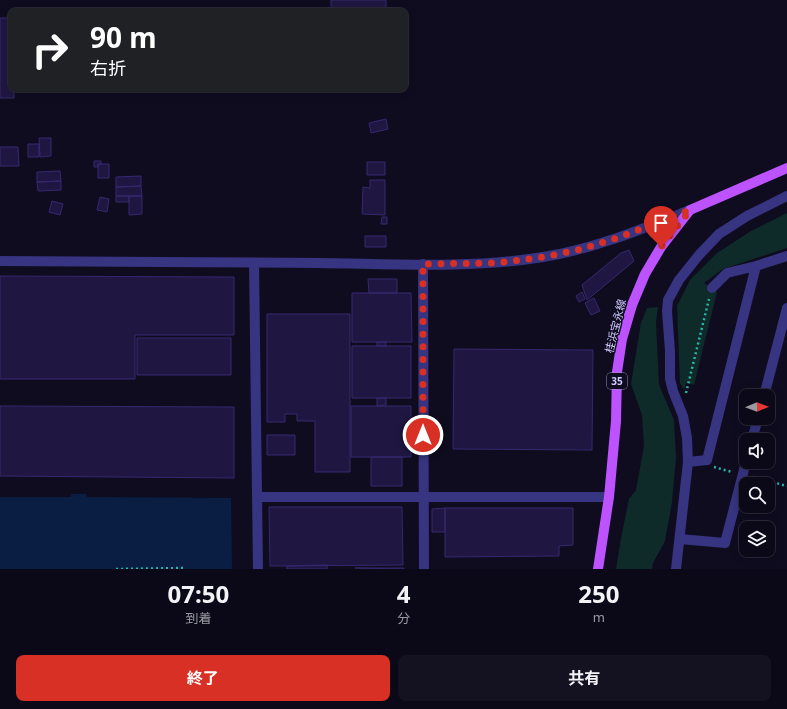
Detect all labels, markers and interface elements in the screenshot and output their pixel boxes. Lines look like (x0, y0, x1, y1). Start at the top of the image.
text: 90 m (90, 18, 157, 56)
icon: right (24, 24, 76, 76)
text: 右折 (90, 56, 126, 80)
pin (644, 206, 678, 247)
icon: arrive (650, 212, 672, 234)
street label: 桂浜宝永線 (601, 298, 629, 354)
road number: 35 (607, 373, 627, 389)
north arrow (739, 389, 775, 425)
map controls (739, 389, 775, 557)
position arrow (402, 414, 444, 456)
button: sound (739, 433, 775, 469)
button: search (739, 477, 775, 513)
button: layers (739, 521, 775, 557)
text: 07:50 (168, 577, 229, 610)
text: 4 (397, 577, 411, 610)
text: 250 (578, 577, 619, 610)
text: m (593, 608, 605, 626)
text: 到着 (185, 609, 211, 627)
text: 分 (397, 609, 410, 627)
button: 終了 (16, 655, 390, 701)
button: 共有 (398, 655, 771, 701)

